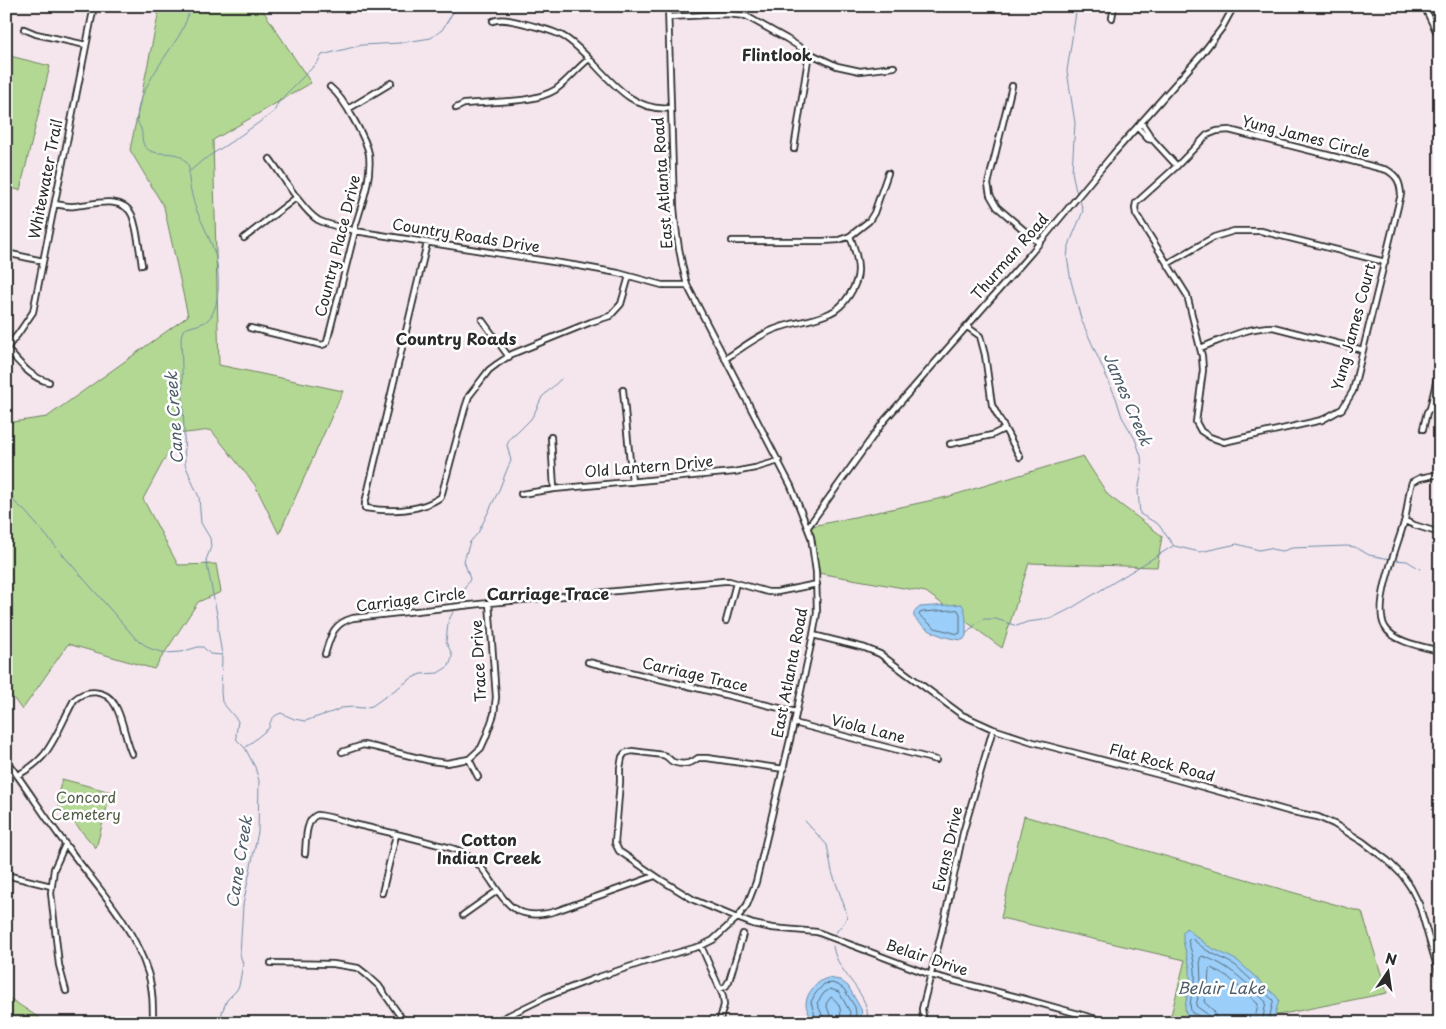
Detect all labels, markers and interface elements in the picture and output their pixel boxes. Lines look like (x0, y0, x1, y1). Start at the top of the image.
district label: Flintlook (742, 42, 813, 66)
street label: Yung James Circle (1240, 108, 1373, 163)
street label: East Atlanta Road (645, 116, 678, 250)
street label: Whitewater Trail (22, 117, 67, 241)
street label: Country Place Drive (308, 172, 365, 319)
street label: Thurman Road (965, 208, 1053, 304)
street label: Country Roads Drive (391, 211, 542, 258)
street label: Yung James Court (1325, 261, 1381, 393)
district label: Country Roads (396, 326, 517, 350)
water label: James Creek (1098, 348, 1160, 450)
water label: Cane Creek (158, 370, 188, 465)
street label: Old Lantern Drive (584, 448, 714, 483)
street label: Carriage Circle (355, 580, 467, 617)
district label: Carriage Trace (487, 581, 610, 605)
street label: East Atlanta Road (765, 605, 812, 740)
street label: Trace Drive (464, 619, 491, 703)
street label: Carriage Trace (640, 650, 751, 697)
street label: Viola Lane (829, 707, 908, 748)
street label: Flat Rock Road (1107, 736, 1218, 787)
park label: Concord Cemetery (51, 785, 121, 825)
street label: Evans Drive (926, 804, 967, 893)
water label: Cane Creek (219, 813, 257, 909)
district label: Cotton Indian Creek (437, 827, 542, 869)
street label: Belair Drive (883, 932, 972, 981)
north arrow (1364, 946, 1414, 996)
text: N (1383, 947, 1399, 970)
water label: Belair Lake (1177, 975, 1266, 999)

